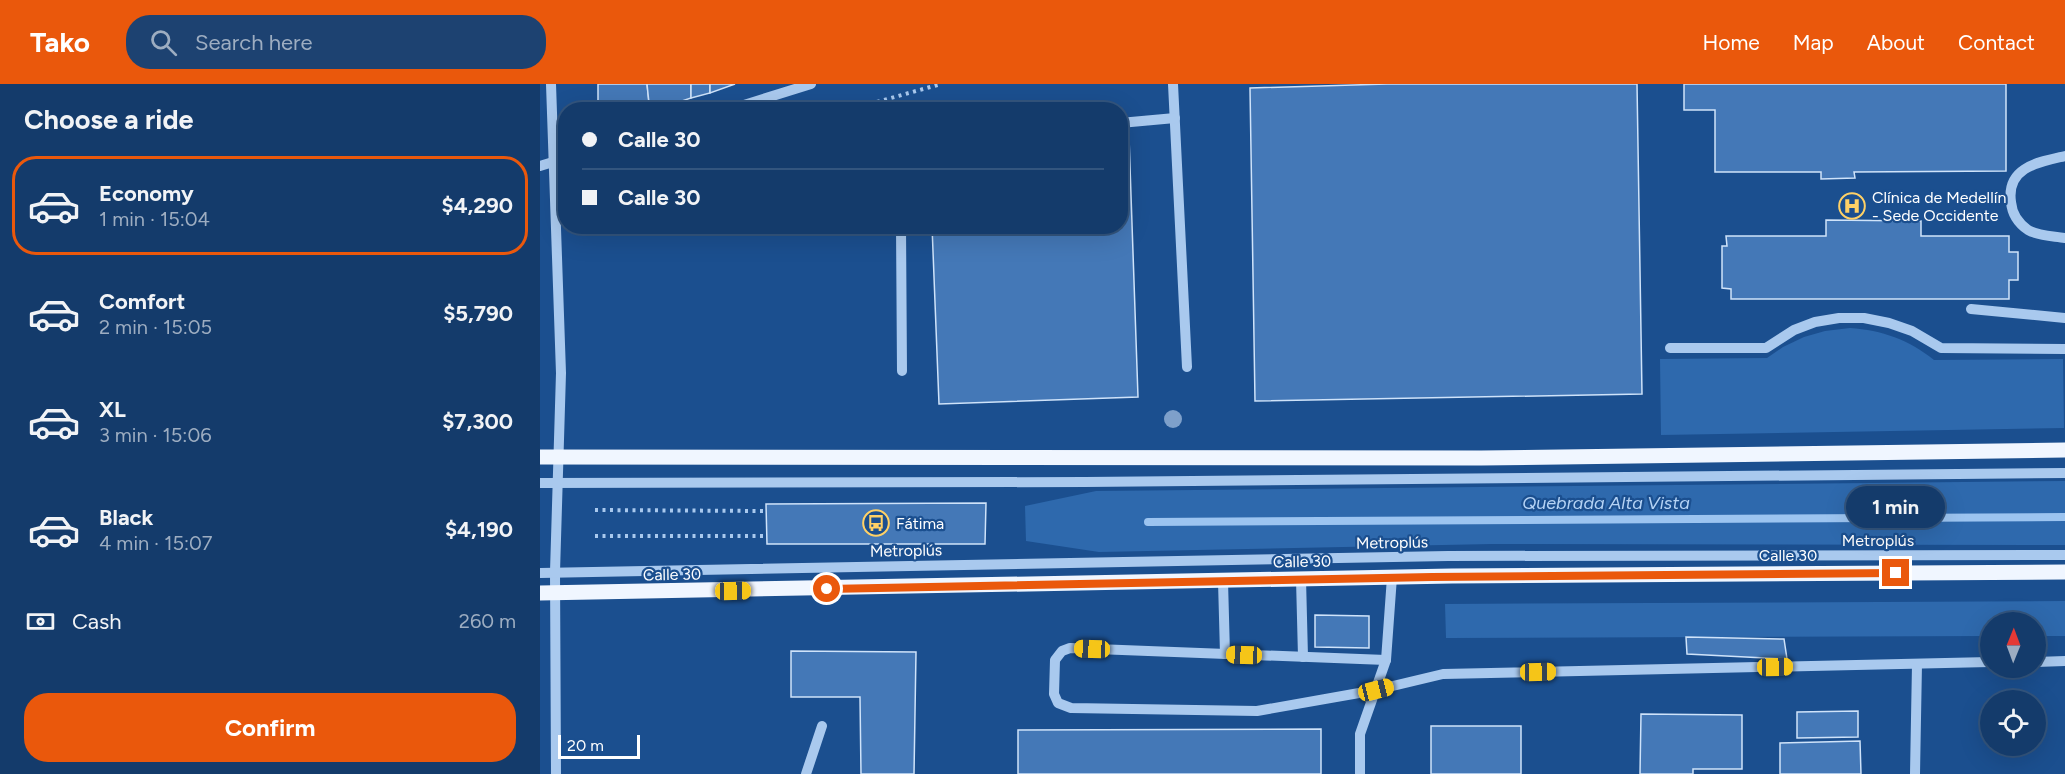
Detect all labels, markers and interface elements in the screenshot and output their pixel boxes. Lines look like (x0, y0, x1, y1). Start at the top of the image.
search box (126, 15, 546, 69)
text: Tako (30, 25, 90, 59)
icon: search (147, 26, 180, 59)
text: Search here (195, 29, 313, 56)
text: Home (1703, 30, 1760, 55)
text: Map (1793, 30, 1834, 55)
text: About (1867, 30, 1925, 55)
text: Contact (1958, 30, 2035, 55)
text: Choose a ride (24, 103, 193, 136)
text: Calle 30 (618, 126, 700, 153)
icon: car (27, 179, 81, 233)
text: Economy (99, 180, 194, 207)
text: Calle 30 (618, 184, 700, 211)
place label: Clínica de Medellín - Sede Occidente (1872, 188, 2006, 225)
hospital icon: Clínica de Medellín - Sede Occidente (1837, 191, 1867, 221)
text: $4,290 (441, 192, 513, 219)
text: 1 min · 15:04 (99, 207, 210, 231)
icon: car (27, 287, 81, 341)
text: Comfort (99, 288, 185, 315)
text: $5,790 (443, 300, 513, 327)
text: 2 min · 15:05 (99, 315, 212, 339)
icon: car (27, 395, 81, 449)
text: XL (99, 396, 126, 423)
text: $7,300 (442, 408, 513, 435)
text: 3 min · 15:06 (99, 423, 212, 447)
callout: 1 min (1846, 486, 1946, 528)
water label: Quebrada Alta Vista (1522, 492, 1690, 514)
text: 1 min (1872, 495, 1919, 519)
icon: car (27, 503, 81, 557)
text: Black (99, 504, 153, 531)
bus stop icon: Fátima (861, 508, 891, 538)
place label: Fátima (896, 514, 944, 533)
text: $4,190 (445, 516, 513, 543)
text: 4 min · 15:07 (99, 531, 213, 555)
street label: Metroplús (1842, 531, 1914, 550)
street label: Metroplús (1356, 532, 1428, 553)
street label: Metroplús (870, 540, 942, 561)
street label: Calle 30 (1759, 546, 1817, 565)
street label: Calle 30 (1273, 551, 1331, 572)
route end (1882, 559, 1909, 586)
street label: Calle 30 (643, 564, 701, 585)
route start (813, 575, 840, 602)
car (715, 582, 751, 600)
icon: cash (24, 605, 57, 638)
text: Cash (72, 608, 122, 635)
text: 260 m (459, 609, 516, 633)
north arrow (1980, 612, 2046, 678)
map controls (1980, 612, 2046, 756)
car (1074, 639, 1110, 659)
car (1226, 645, 1262, 665)
car (1757, 658, 1793, 676)
car (1520, 663, 1556, 681)
car (1356, 677, 1396, 703)
button: locate (1980, 690, 2046, 756)
button: Confirm (24, 693, 516, 762)
scale bar (558, 732, 640, 760)
text: 20 m (567, 736, 604, 755)

